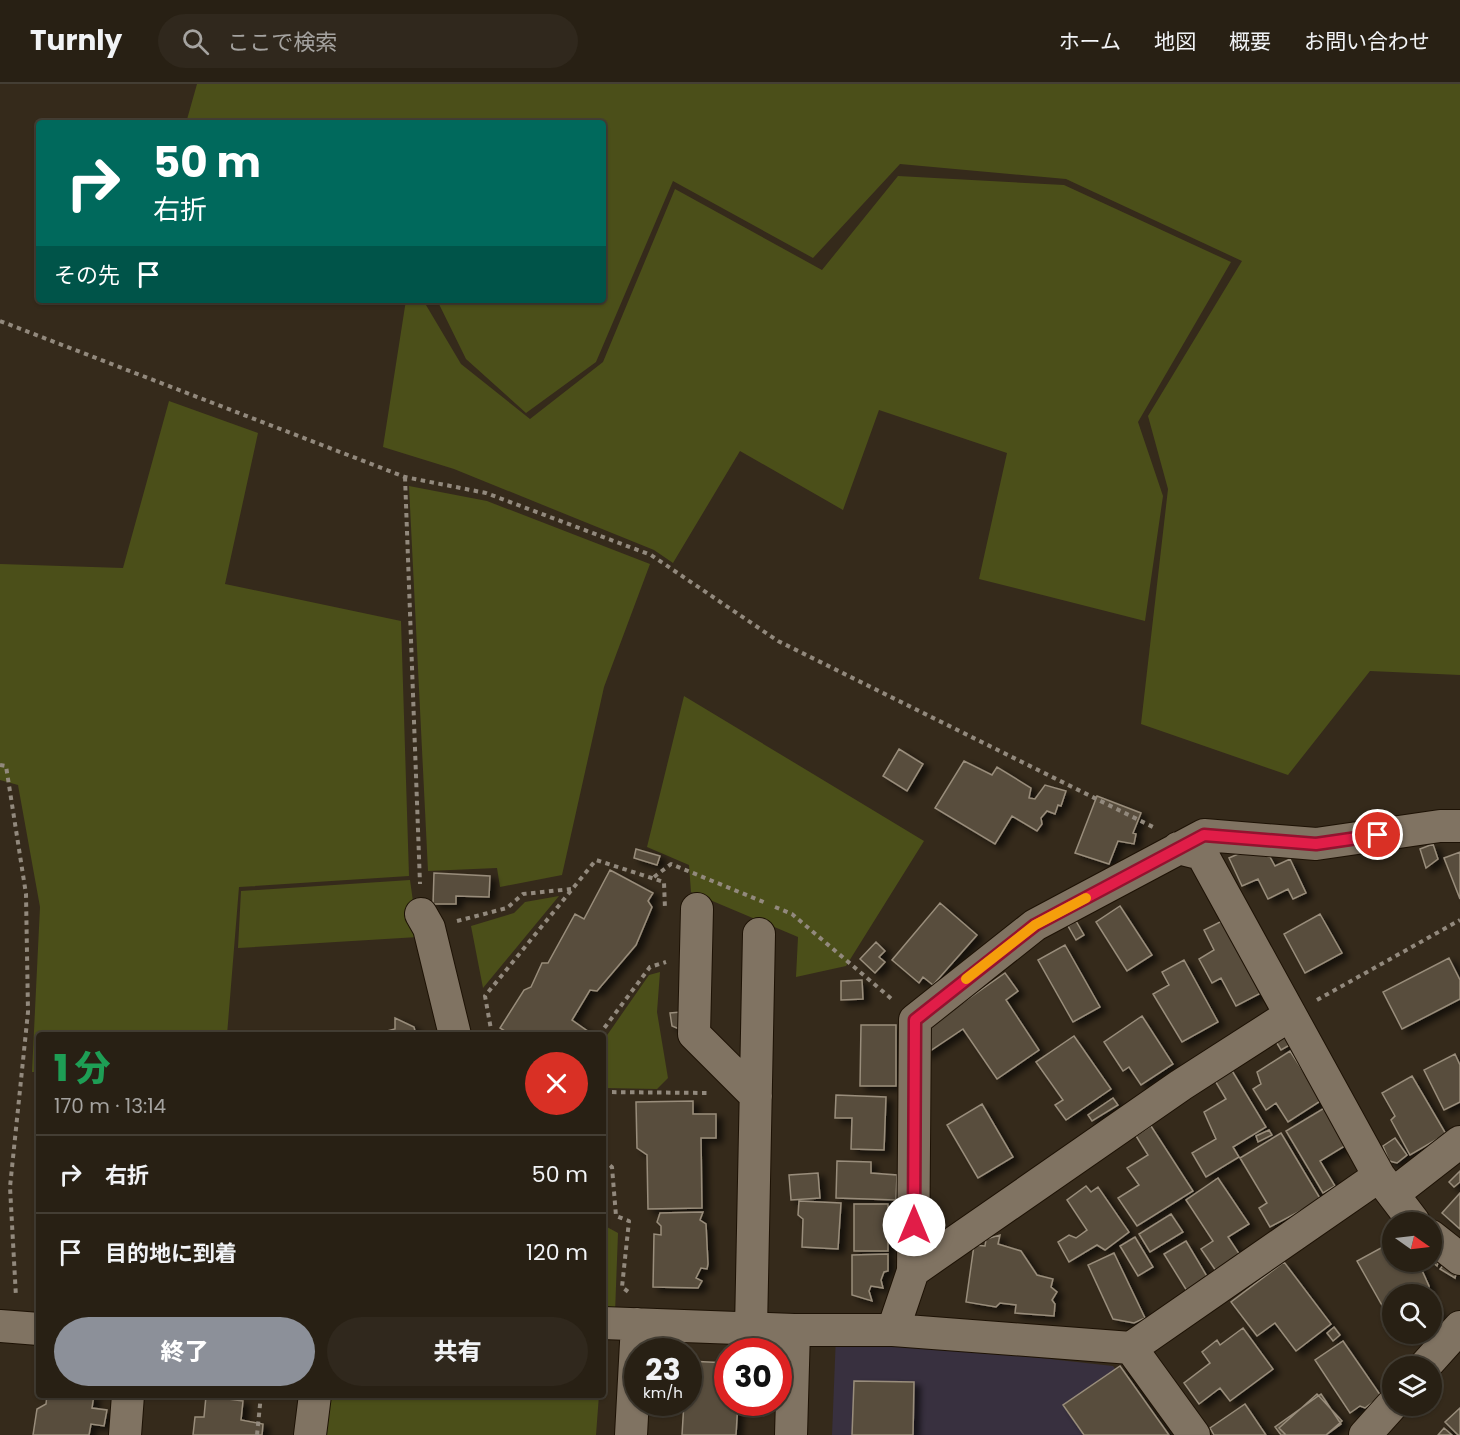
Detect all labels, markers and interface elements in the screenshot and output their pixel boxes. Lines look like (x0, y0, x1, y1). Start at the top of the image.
search box (158, 14, 578, 68)
text: Turnly (30, 21, 122, 60)
icon: search (179, 25, 212, 58)
text: ここで検索 (227, 27, 337, 58)
text: ホーム (1059, 27, 1121, 56)
text: 地図 (1154, 27, 1196, 56)
text: 概要 (1229, 27, 1271, 56)
text: お問い合わせ (1304, 27, 1430, 56)
text: 50 m (153, 133, 261, 192)
icon: right (54, 144, 132, 222)
text: 右折 (153, 191, 207, 228)
icon: arrive (132, 258, 165, 291)
text: その先 (54, 260, 120, 291)
pin (1352, 809, 1403, 860)
icon: arrive (1361, 818, 1394, 851)
text: 1 分 (54, 1043, 111, 1094)
button: close (525, 1052, 588, 1115)
text: 170 m · 13:14 (54, 1092, 166, 1120)
icon: right (54, 1158, 87, 1191)
text: 50 m (532, 1159, 588, 1190)
text: 右折 (105, 1160, 149, 1191)
position arrow (882, 1193, 946, 1257)
north arrow (1382, 1212, 1442, 1272)
map controls (1382, 1212, 1442, 1416)
icon: arrive (54, 1236, 87, 1269)
text: 120 m (526, 1237, 588, 1268)
text: 目的地に到着 (105, 1238, 237, 1269)
button: search (1382, 1284, 1442, 1344)
button: 終了 (54, 1317, 315, 1386)
button: 共有 (327, 1317, 588, 1386)
speed limit sign: 30 (714, 1338, 792, 1416)
text: 23 (645, 1348, 681, 1391)
button: layers (1382, 1356, 1442, 1416)
text: km/h (643, 1382, 683, 1403)

